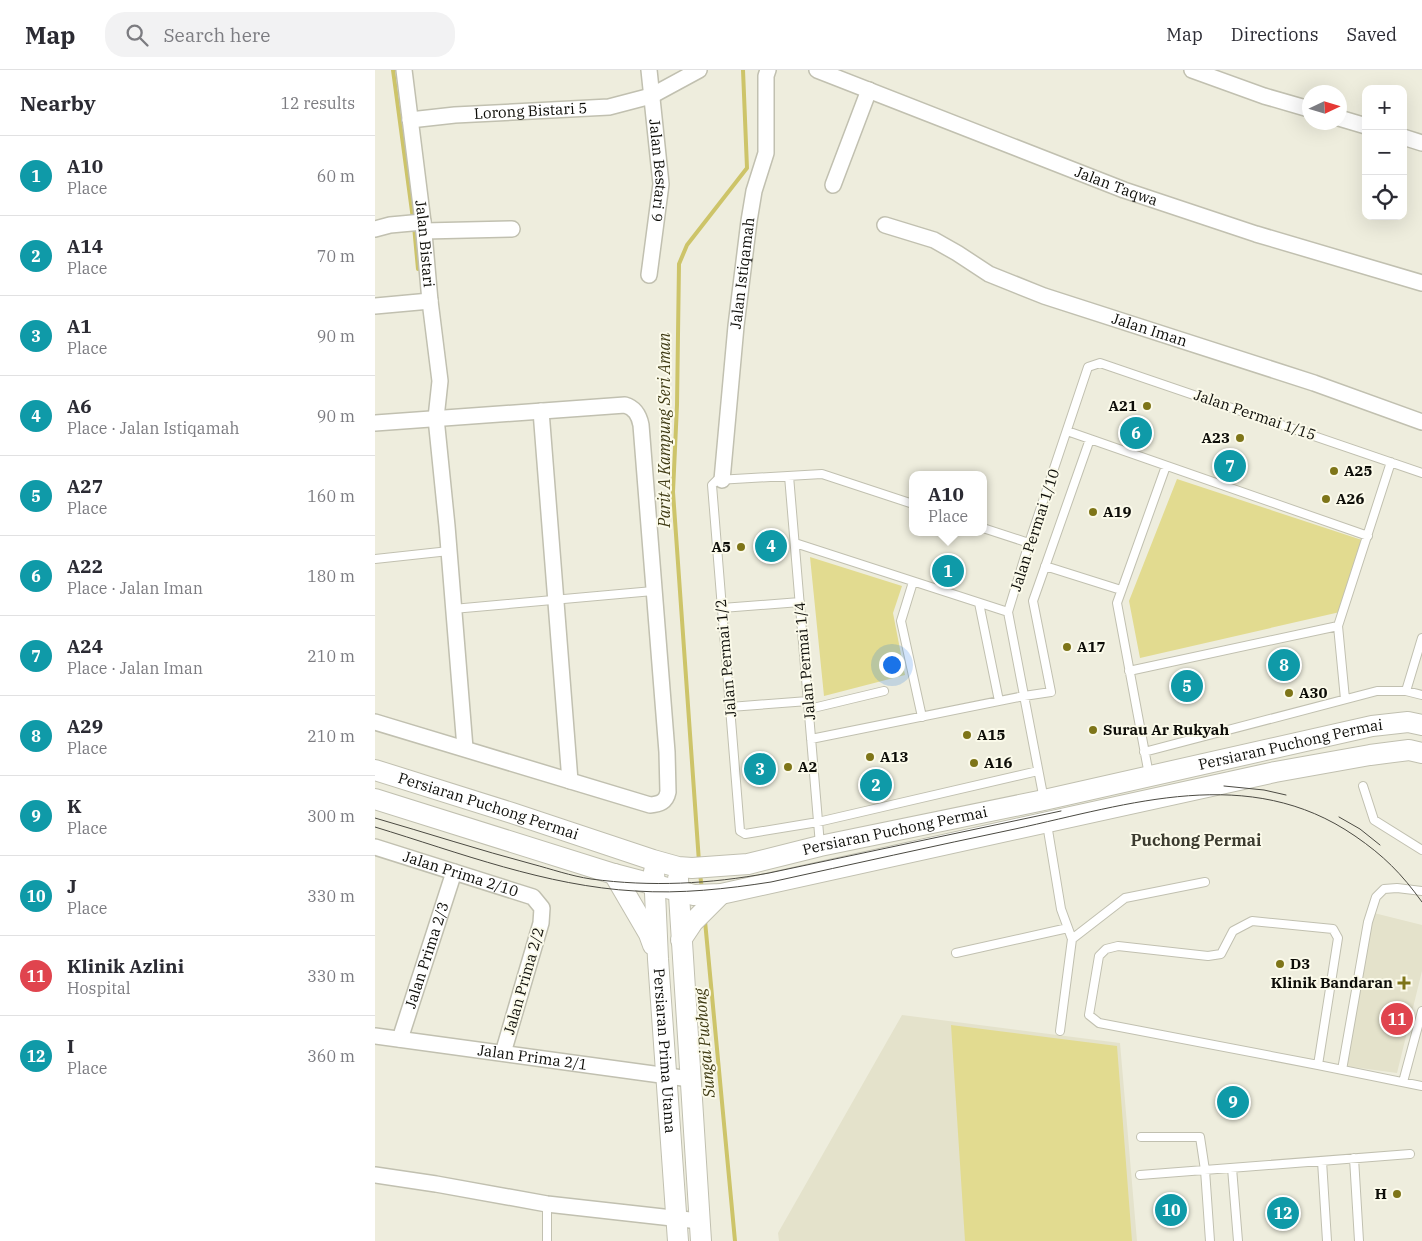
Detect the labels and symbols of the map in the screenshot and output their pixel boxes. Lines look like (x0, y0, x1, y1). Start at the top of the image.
north arrow (1302, 85, 1347, 130)
street label: Lorong Bistari 5 (474, 98, 588, 123)
street label: Jalan Bestari 9 (645, 118, 671, 223)
street label: Jalan Taqwa (1072, 162, 1160, 210)
street label: Jalan Bistari (411, 199, 439, 288)
street label: Jalan Istiqamah (726, 216, 758, 330)
street label: Jalan Iman (1110, 308, 1190, 351)
water label: Parit A Kampung Seri Aman (654, 333, 674, 528)
street label: Jalan Permai 1/15 (1192, 385, 1319, 444)
place label: A21 (1109, 396, 1137, 415)
marker: A21 (1141, 400, 1153, 412)
pin: 6 (1120, 414, 1152, 452)
place label: A23 (1202, 428, 1230, 447)
marker: A23 (1234, 432, 1246, 444)
pin: 7 (1214, 447, 1246, 485)
place label: A25 (1344, 461, 1373, 480)
marker: A25 (1328, 465, 1340, 477)
street label: Jalan Permai 1/10 (1006, 466, 1063, 593)
place label: A26 (1336, 489, 1365, 508)
marker: A26 (1320, 493, 1332, 505)
place label: A19 (1103, 502, 1132, 521)
marker: A19 (1087, 506, 1099, 518)
pin: 4 (755, 527, 787, 565)
place label: A5 (712, 537, 731, 556)
marker: A5 (735, 541, 747, 553)
pin: 1 (932, 552, 964, 590)
street label: Jalan Permai 1/2 (711, 598, 740, 718)
street label: Jalan Permai 1/4 (790, 601, 819, 721)
place label: A17 (1077, 637, 1106, 656)
marker: A17 (1061, 641, 1073, 653)
pin: 8 (1268, 646, 1300, 684)
your location (879, 652, 905, 678)
pin: 5 (1171, 667, 1203, 705)
place label: A30 (1299, 683, 1328, 702)
marker: A30 (1283, 687, 1295, 699)
street label: Persiaran Puchong Permai (1196, 715, 1384, 774)
place label: Surau Ar Rukyah (1103, 720, 1229, 739)
marker: Surau Ar Rukyah (1087, 724, 1099, 736)
place label: A15 (977, 725, 1006, 744)
marker: A15 (961, 729, 973, 741)
place label: A13 (880, 747, 909, 766)
pin: 3 (744, 750, 776, 788)
marker: A13 (864, 751, 876, 763)
place label: A16 (984, 753, 1013, 772)
place label: A2 (798, 757, 818, 776)
marker: A16 (968, 757, 980, 769)
marker: A2 (782, 761, 794, 773)
pin: 2 (860, 766, 892, 804)
street label: Persiaran Puchong Permai (396, 768, 582, 844)
street label: Persiaran Puchong Permai (800, 802, 989, 859)
district label: Puchong Permai (1131, 830, 1261, 850)
street label: Jalan Prima 2/10 (401, 847, 521, 901)
street label: Jalan Prima 2/3 (400, 899, 453, 1011)
street label: Jalan Prima 2/2 (499, 925, 548, 1037)
place label: D3 (1290, 954, 1310, 973)
marker: D3 (1274, 958, 1286, 970)
street label: Persiaran Prima Utama (650, 967, 680, 1134)
place label: Klinik Bandaran (1271, 973, 1393, 992)
marker: Klinik Bandaran (1397, 976, 1411, 990)
water label: Sungai Puchong (689, 987, 719, 1100)
pin: 11 (1381, 1000, 1413, 1038)
street label: Jalan Prima 2/1 (476, 1040, 589, 1074)
pin: 9 (1217, 1083, 1249, 1121)
place label: H (1375, 1184, 1387, 1203)
marker: H (1391, 1188, 1403, 1200)
pin: 10 (1155, 1191, 1187, 1229)
pin: 12 (1267, 1194, 1299, 1232)

